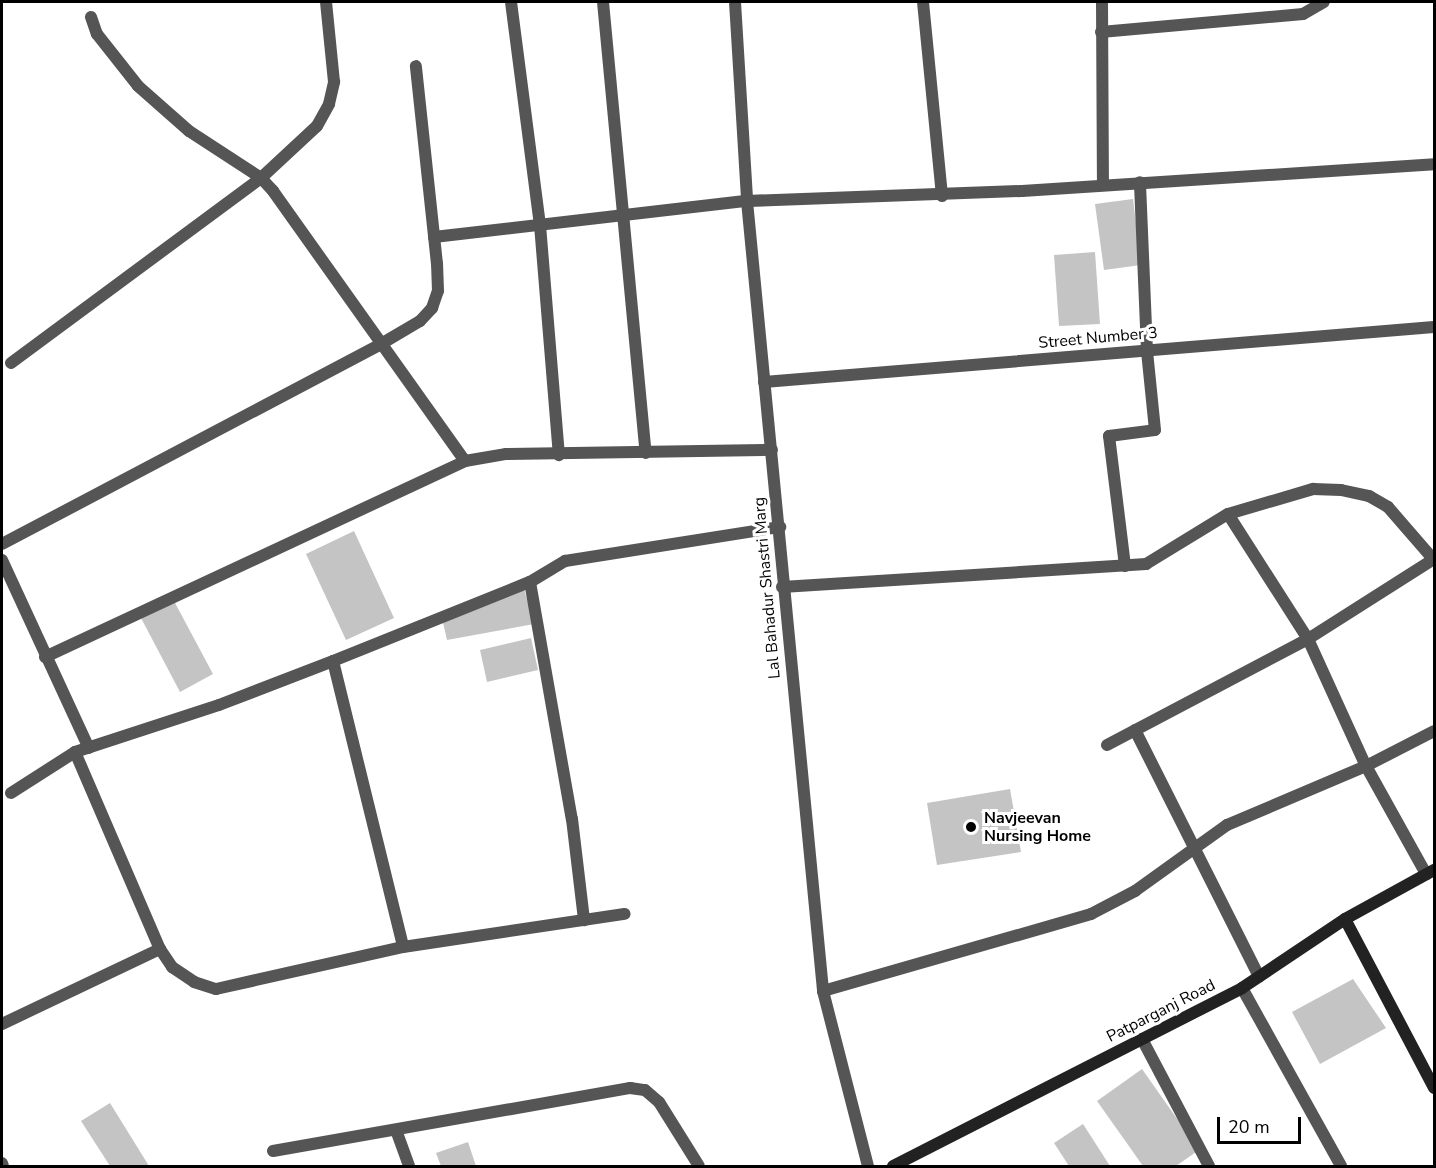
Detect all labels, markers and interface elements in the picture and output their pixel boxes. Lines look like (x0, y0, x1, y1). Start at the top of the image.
street label: Street Number 3 (1038, 323, 1158, 353)
street label: Lal Bahadur Shastri Marg (749, 496, 785, 680)
place label: Navjeevan Nursing Home (984, 808, 1091, 846)
marker: Navjeevan Nursing Home (962, 818, 980, 836)
street label: Patparganj Road (1103, 975, 1219, 1047)
scale bar (1220, 1105, 1304, 1143)
text: 20 m (1228, 1115, 1270, 1139)

